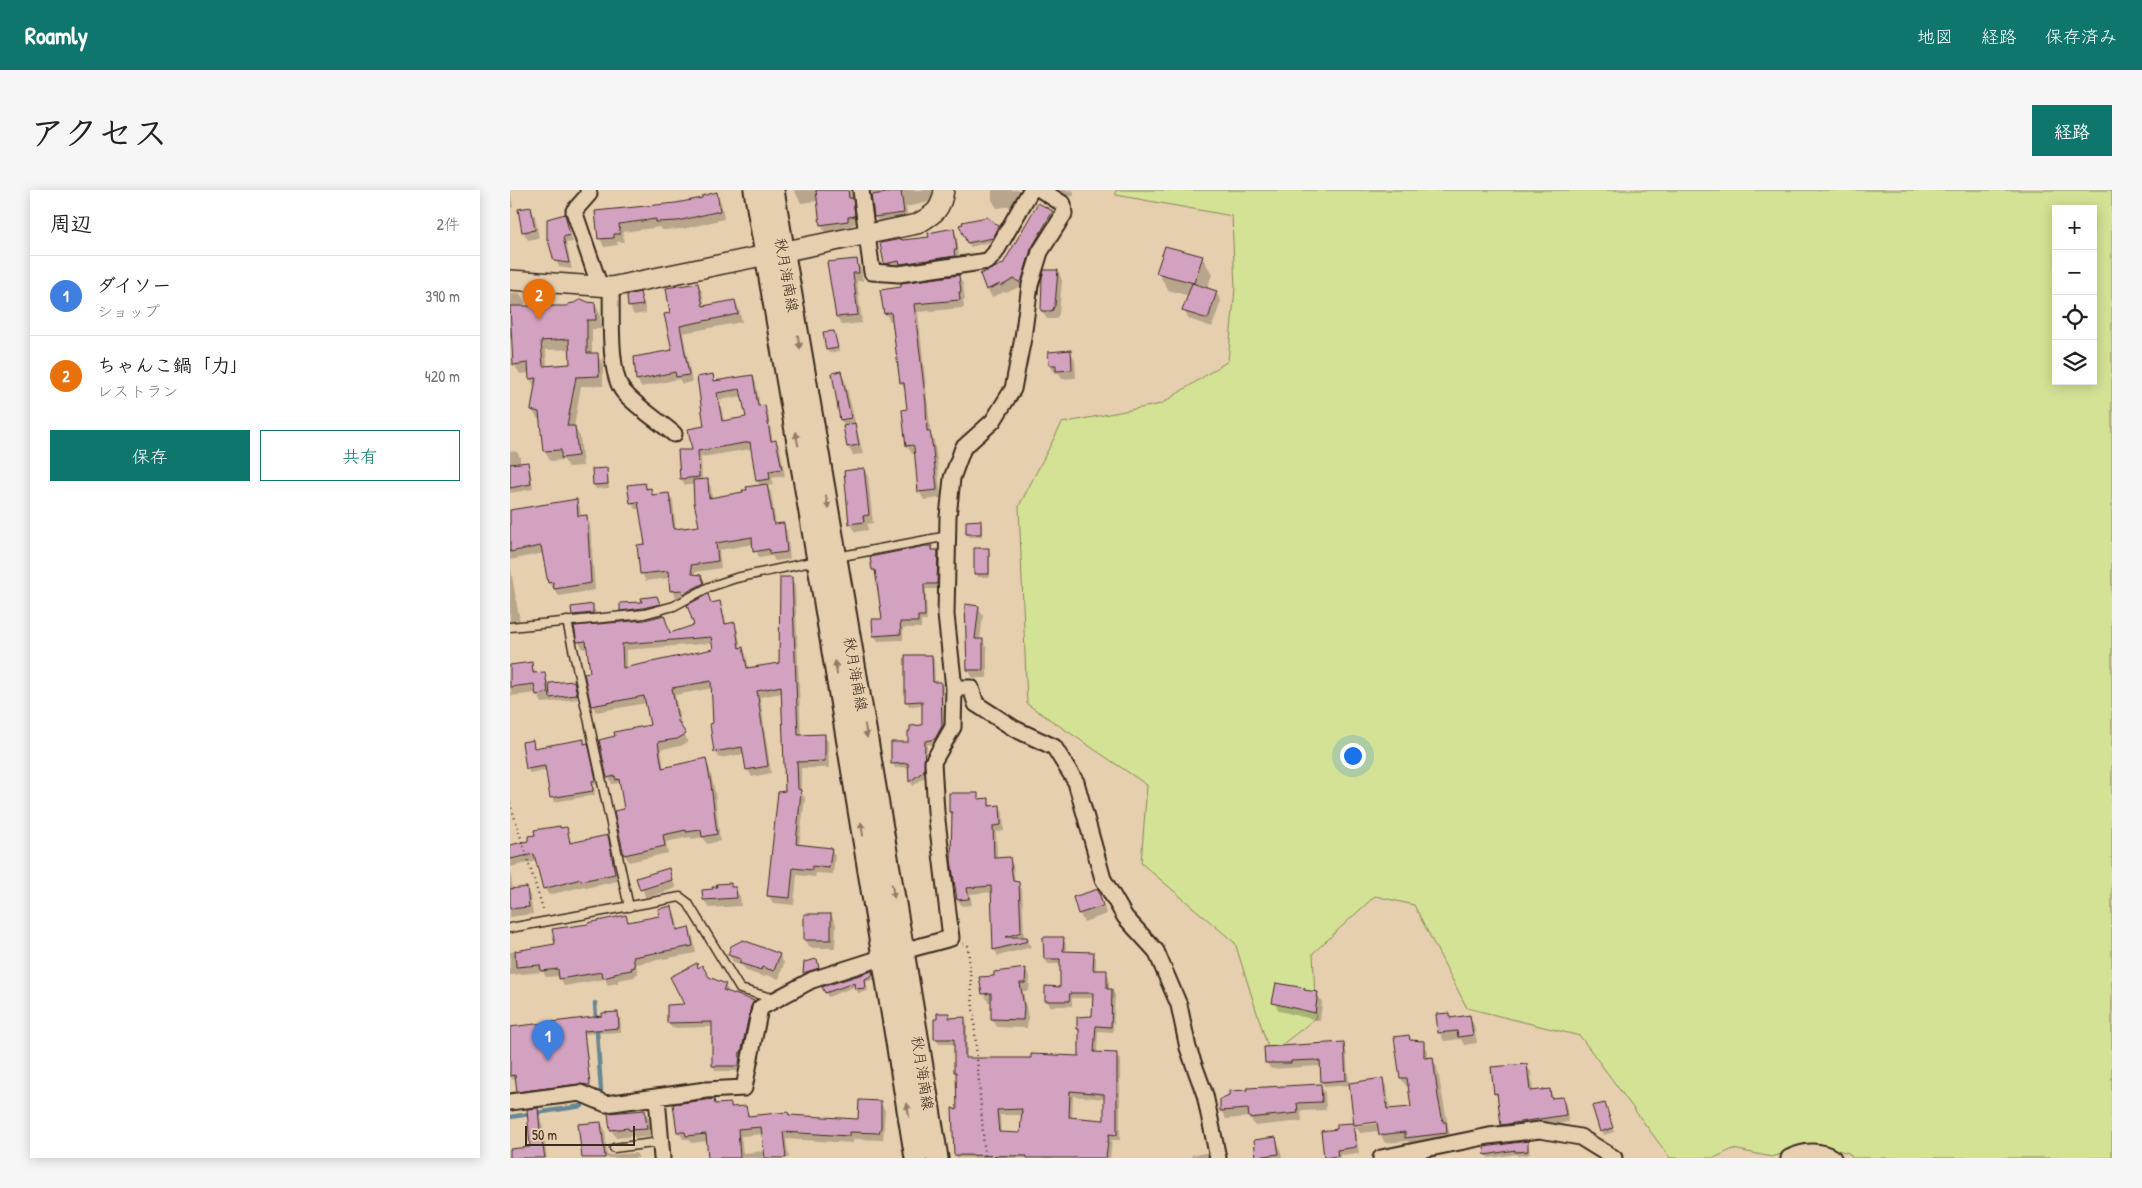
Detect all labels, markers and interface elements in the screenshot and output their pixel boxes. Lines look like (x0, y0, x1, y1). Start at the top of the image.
text: Roamly (25, 19, 88, 51)
text: 地図 (1917, 24, 1953, 49)
text: 経路 (1981, 24, 2017, 49)
text: 保存済み (2045, 24, 2117, 49)
button: 経路 (2032, 105, 2112, 156)
text: アクセス (30, 109, 168, 156)
map controls (2052, 205, 2097, 385)
button: + (2052, 205, 2097, 250)
text: 周辺 (50, 209, 92, 238)
text: 2件 (437, 213, 460, 235)
street label: 秋月海南線 (770, 236, 804, 314)
button: − (2052, 250, 2097, 295)
text: ダイソー (97, 272, 171, 298)
pin: 2 (523, 279, 555, 320)
text: 1 (63, 285, 69, 307)
text: 390 m (425, 285, 460, 307)
button: locate (2052, 295, 2097, 340)
text: ショップ (97, 300, 160, 322)
one-way arrow (795, 334, 803, 350)
button: layers (2052, 340, 2097, 385)
text: ちゃんこ鍋「力」 (97, 352, 249, 378)
text: 2 (62, 365, 70, 387)
text: 420 m (425, 365, 460, 387)
text: レストラン (97, 380, 178, 402)
button: 保存 (50, 430, 250, 481)
button: 共有 (260, 430, 460, 481)
one-way arrow (793, 431, 801, 447)
one-way arrow (823, 494, 831, 510)
street label: 秋月海南線 (839, 635, 873, 713)
one-way arrow (831, 660, 839, 676)
one-way arrow (863, 723, 871, 739)
your location (1340, 743, 1366, 769)
one-way arrow (858, 820, 866, 836)
one-way arrow (890, 883, 898, 899)
pin: 1 (532, 1020, 564, 1061)
street label: 秋月海南線 (907, 1034, 939, 1112)
one-way arrow (904, 1102, 912, 1118)
scale bar (525, 1123, 635, 1146)
text: 50 m (532, 1125, 557, 1144)

